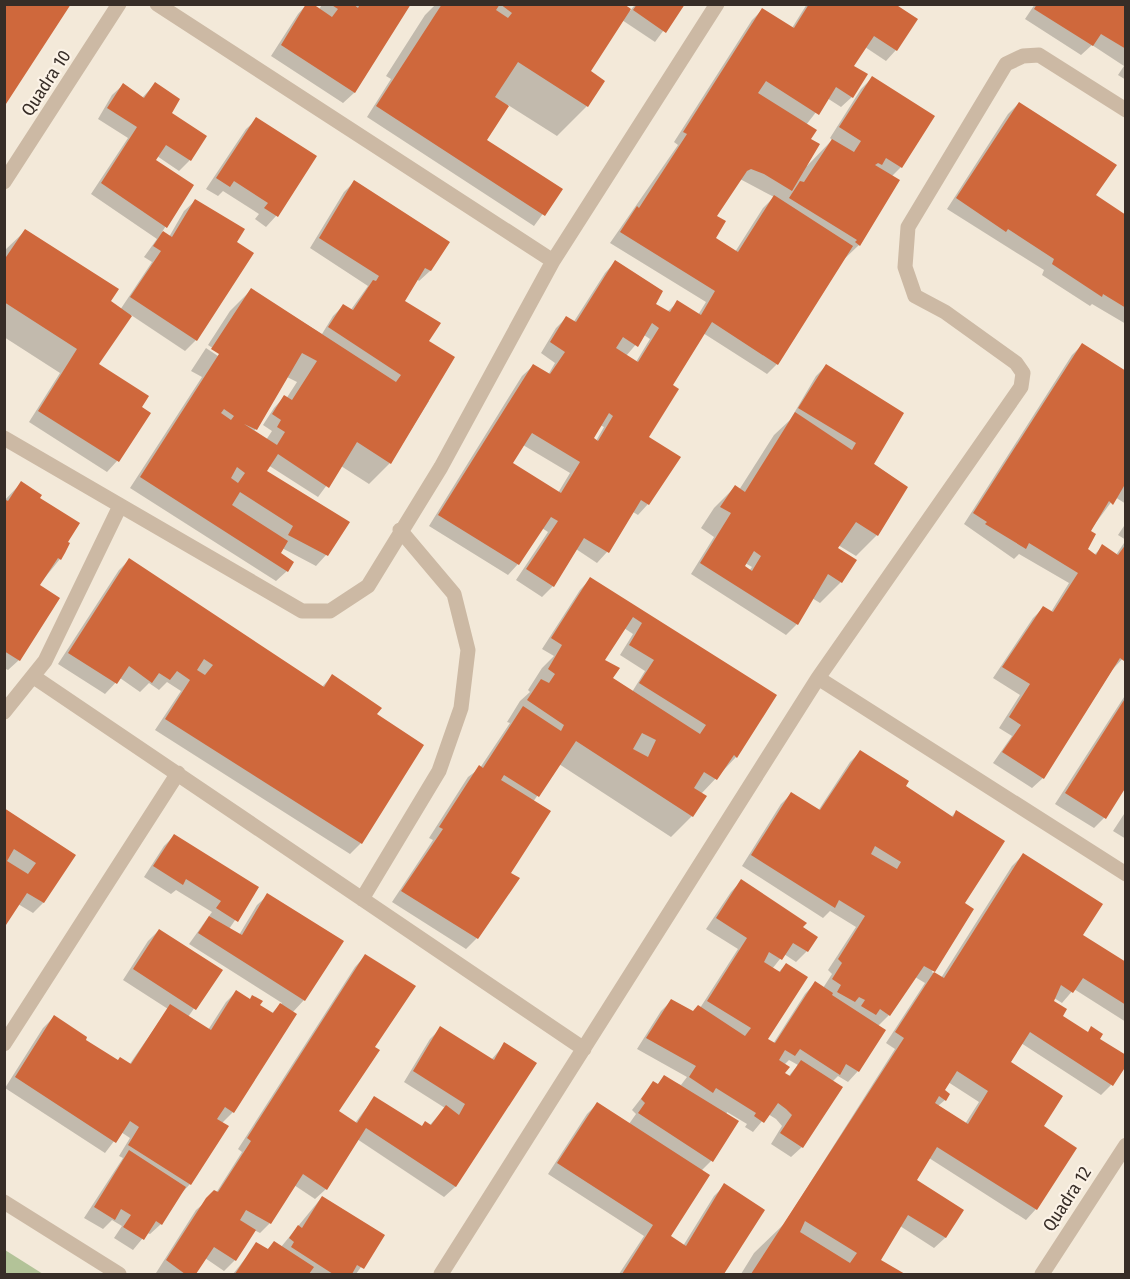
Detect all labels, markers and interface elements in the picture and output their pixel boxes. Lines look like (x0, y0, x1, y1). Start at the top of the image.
street label: Quadra 10 (17, 46, 75, 120)
street label: Quadra 12 (1038, 1162, 1096, 1236)

